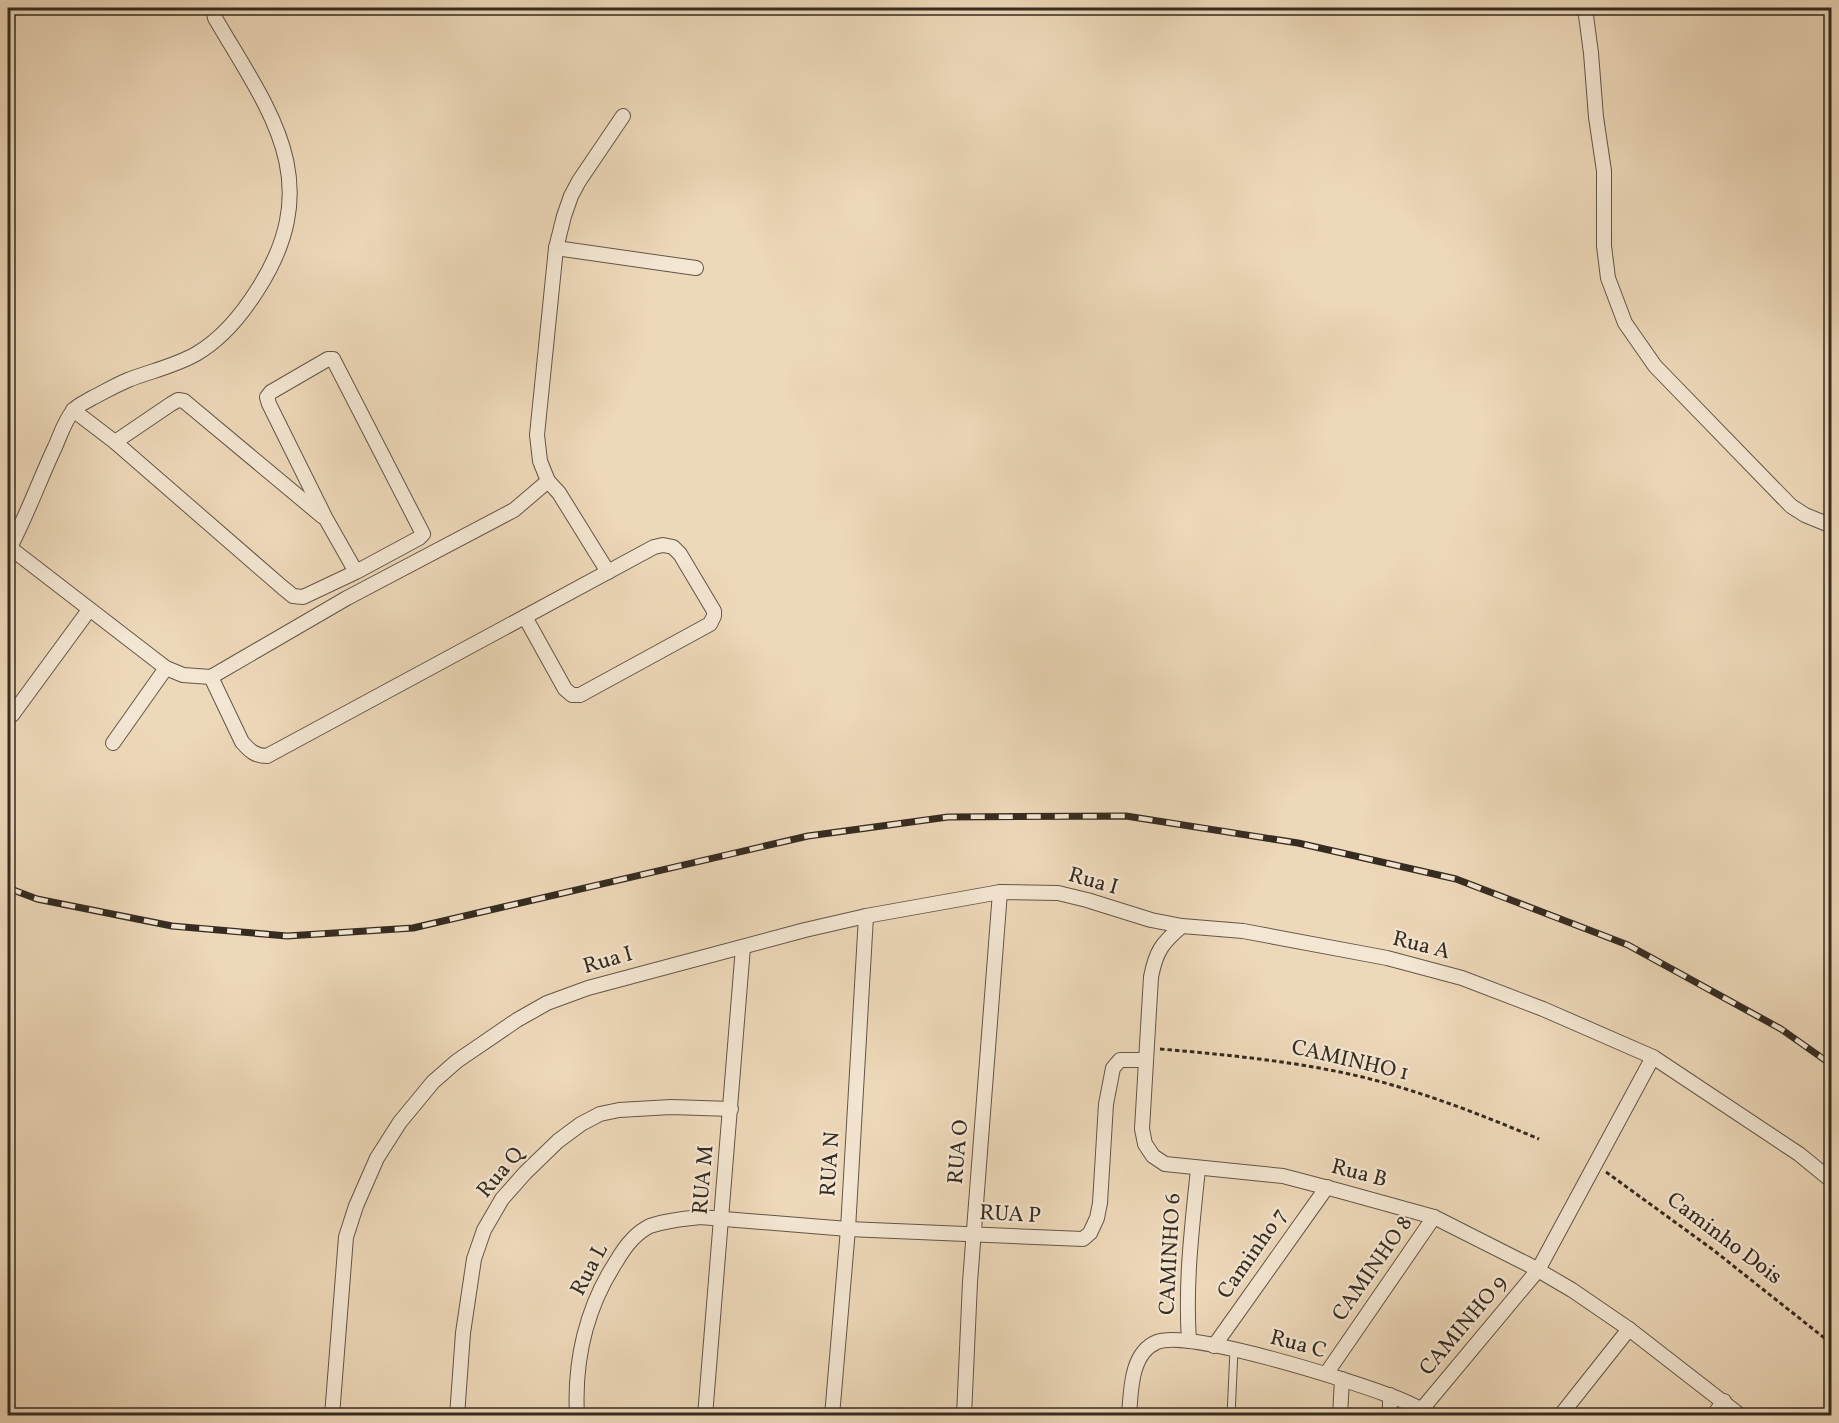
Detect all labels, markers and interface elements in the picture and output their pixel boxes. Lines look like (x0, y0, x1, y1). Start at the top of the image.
street label: Rua I (1064, 860, 1122, 904)
street label: Rua A (1389, 924, 1453, 968)
street label: Rua I (579, 939, 637, 983)
street label: CAMINHO 1 (1288, 1032, 1412, 1090)
street label: RUA O (941, 1118, 977, 1186)
street label: RUA N (813, 1130, 849, 1198)
street label: Rua Q (470, 1140, 532, 1206)
street label: RUA M (686, 1144, 722, 1216)
street label: Rua B (1328, 1152, 1390, 1196)
street label: Caminho Dois (1660, 1185, 1788, 1293)
street label: CAMINHO 6 (1152, 1192, 1190, 1316)
street label: RUA P (978, 1198, 1042, 1232)
street label: Caminho 7 (1210, 1202, 1296, 1306)
street label: CAMINHO 8 (1325, 1210, 1421, 1328)
street label: Rua L (563, 1238, 617, 1302)
street label: CAMINHO 9 (1413, 1269, 1515, 1383)
street label: Rua C (1266, 1323, 1330, 1367)

